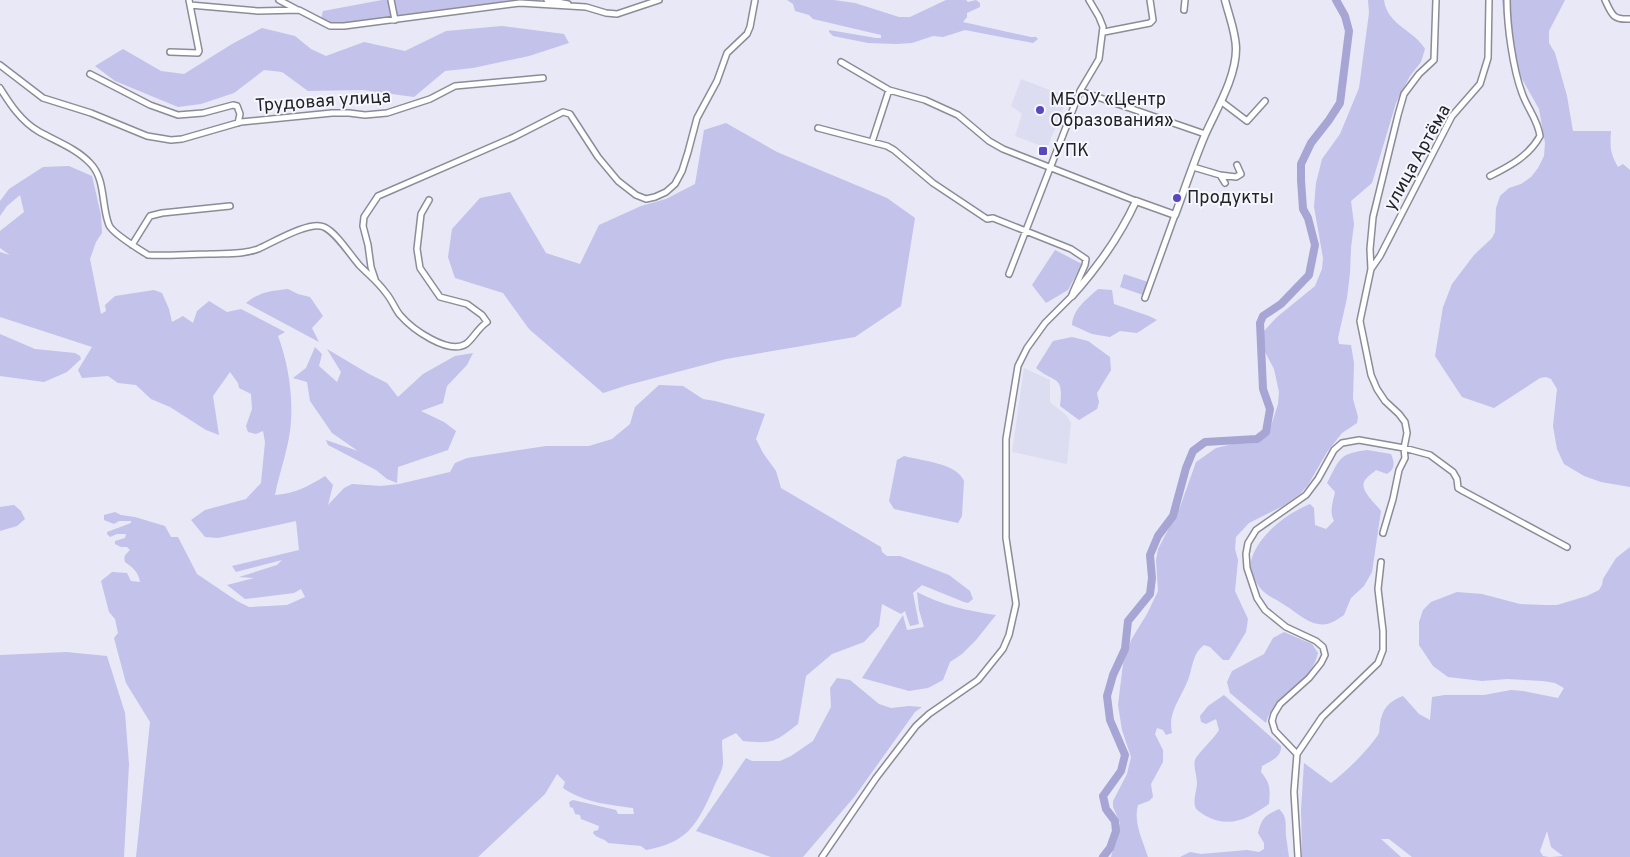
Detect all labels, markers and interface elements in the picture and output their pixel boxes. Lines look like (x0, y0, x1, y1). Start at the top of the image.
street label: Трудовая улица (254, 86, 392, 118)
place label: МБОУ «Центр Образования» (1050, 89, 1174, 133)
street label: улица Артёма (1379, 101, 1457, 215)
marker: МБОУ «Центр Образования» (1034, 104, 1046, 116)
place label: УПК (1053, 140, 1089, 163)
marker: УПК (1037, 145, 1049, 157)
place label: Продукты (1187, 187, 1274, 210)
marker: Продукты (1171, 192, 1183, 204)

